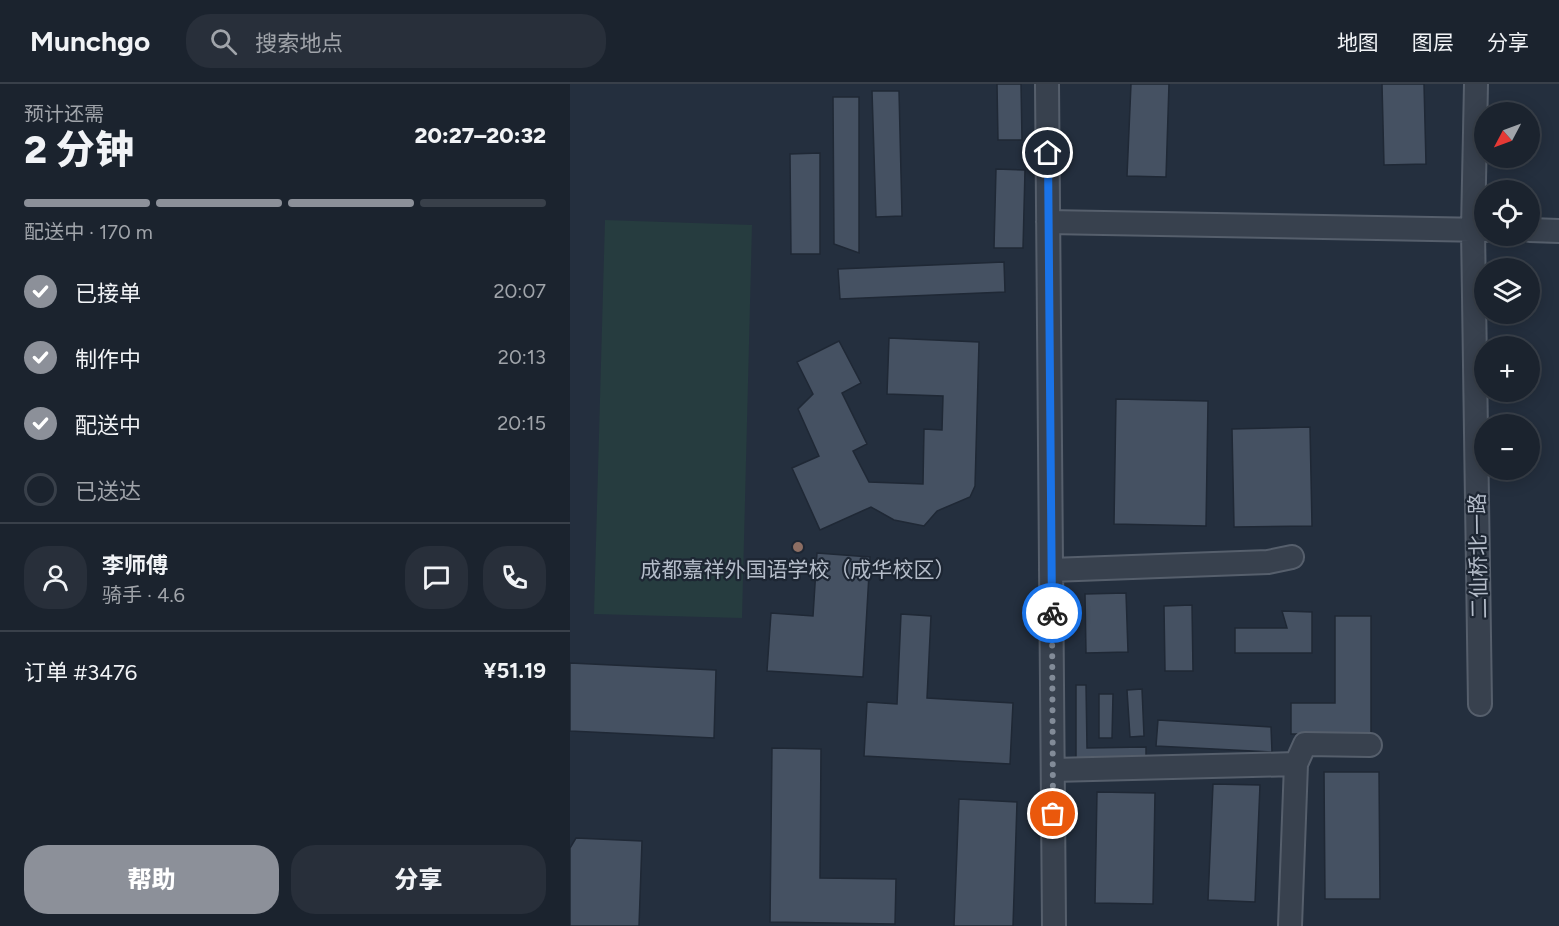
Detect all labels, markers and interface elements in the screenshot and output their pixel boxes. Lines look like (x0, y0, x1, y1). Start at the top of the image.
search box (186, 14, 606, 68)
text: Munchgo (30, 24, 150, 58)
icon: search (207, 25, 240, 58)
text: 搜索地点 (255, 30, 343, 57)
text: 地图 (1337, 30, 1379, 55)
text: 图层 (1412, 30, 1454, 55)
text: 分享 (1487, 30, 1529, 55)
text: 预计还需 (24, 102, 104, 126)
north arrow (1474, 102, 1540, 168)
map controls (1474, 102, 1540, 480)
text: 20:27–20:32 (414, 122, 546, 149)
text: 2 分钟 (24, 126, 134, 173)
pin (1022, 127, 1073, 178)
icon: home (1031, 136, 1064, 169)
button: locate (1474, 180, 1540, 246)
text: 配送中 · 170 m (24, 220, 153, 244)
button: layers (1474, 258, 1540, 324)
icon: check (24, 275, 57, 308)
text: 20:07 (493, 279, 546, 303)
text: 已接单 (75, 280, 141, 307)
button: + (1474, 336, 1540, 402)
icon: check (24, 341, 57, 374)
text: 20:13 (498, 345, 546, 369)
text: 制作中 (75, 346, 141, 373)
icon: check (24, 407, 57, 440)
text: 20:15 (497, 411, 546, 435)
text: 配送中 (75, 412, 141, 439)
button: − (1474, 414, 1540, 480)
text: 已送达 (75, 478, 141, 505)
street label: 二仙桥北一路 (1464, 493, 1492, 619)
marker: 成都嘉祥外国语学校（成华校区） (791, 540, 805, 554)
button: person (24, 546, 87, 609)
button: chat (405, 546, 468, 609)
button: phone (483, 546, 546, 609)
text: 李师傅 (102, 552, 168, 579)
place label: 成都嘉祥外国语学校（成华校区） (641, 557, 956, 582)
text: 骑手 · 4.6 (102, 583, 185, 607)
courier (1022, 583, 1082, 643)
icon: bike (1036, 597, 1069, 630)
text: ¥51.19 (483, 657, 546, 684)
text: 订单 #3476 (24, 659, 137, 686)
pin (1027, 788, 1078, 839)
icon: bag (1036, 797, 1069, 830)
button: 帮助 (24, 845, 279, 914)
button: 分享 (291, 845, 546, 914)

